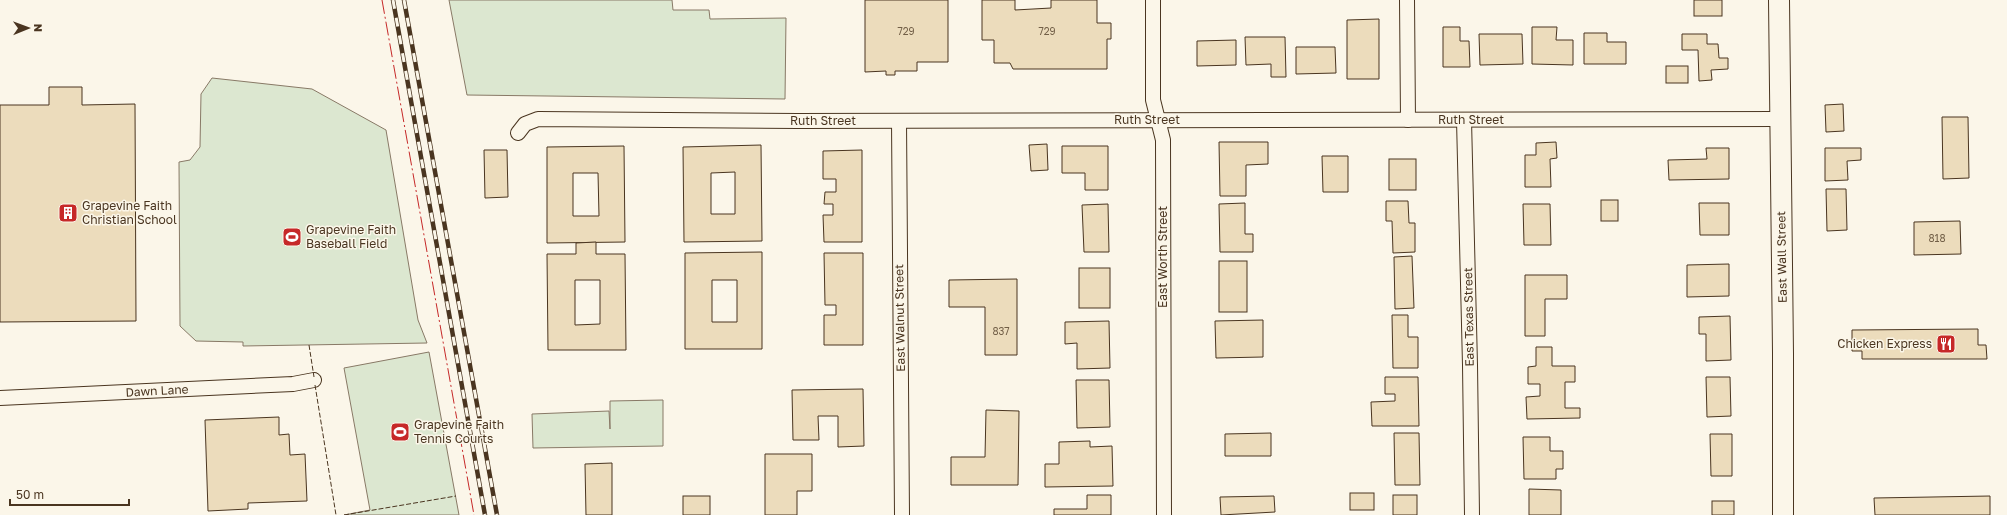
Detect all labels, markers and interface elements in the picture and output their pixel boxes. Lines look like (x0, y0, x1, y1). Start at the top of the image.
north arrow (8, 8, 48, 48)
text: N (32, 24, 45, 32)
house number: 729 (897, 25, 915, 37)
house number: 729 (1038, 25, 1056, 37)
street label: Ruth Street (1114, 112, 1180, 127)
street label: Ruth Street (1438, 112, 1504, 127)
street label: Ruth Street (790, 113, 856, 128)
place label: Grapevine Faith Christian School (82, 198, 177, 227)
building icon: Grapevine Faith Christian School (57, 202, 79, 224)
street label: East Worth Street (1155, 206, 1170, 308)
street label: East Wall Street (1773, 211, 1790, 303)
place label: Grapevine Faith Baseball Field (306, 222, 396, 251)
sports icon: Grapevine Faith Baseball Field (281, 226, 303, 248)
house number: 818 (1928, 232, 1946, 244)
street label: East Walnut Street (891, 264, 908, 372)
street label: East Texas Street (1460, 267, 1477, 367)
house number: 837 (992, 325, 1010, 337)
restaurant icon: Chicken Express (1935, 333, 1957, 355)
place label: Chicken Express (1837, 336, 1932, 351)
street label: Dawn Lane (125, 381, 189, 400)
place label: Grapevine Faith Tennis Courts (414, 417, 504, 446)
sports icon: Grapevine Faith Tennis Courts (389, 421, 411, 443)
scale bar (10, 481, 129, 507)
text: 50 m (16, 487, 44, 502)

